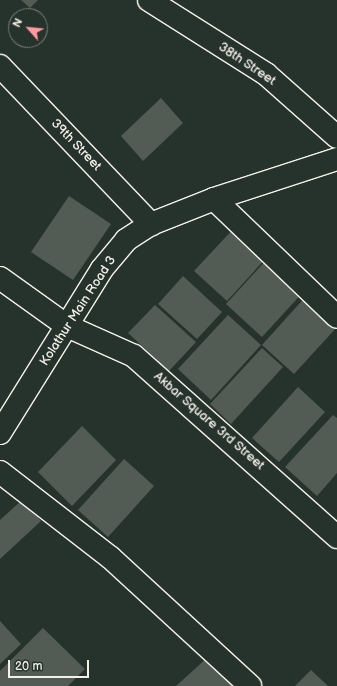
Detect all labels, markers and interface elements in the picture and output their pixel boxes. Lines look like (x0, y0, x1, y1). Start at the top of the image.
north arrow (8, 8, 48, 48)
text: N (10, 16, 25, 29)
street label: 38th Street (215, 39, 279, 89)
street label: 39th Street (48, 116, 104, 174)
street label: Kolathur Main Road 3 (37, 253, 119, 369)
street label: Akbar Square 3rd Street (150, 369, 268, 473)
scale bar (10, 652, 91, 678)
text: 20 m (15, 659, 42, 674)

